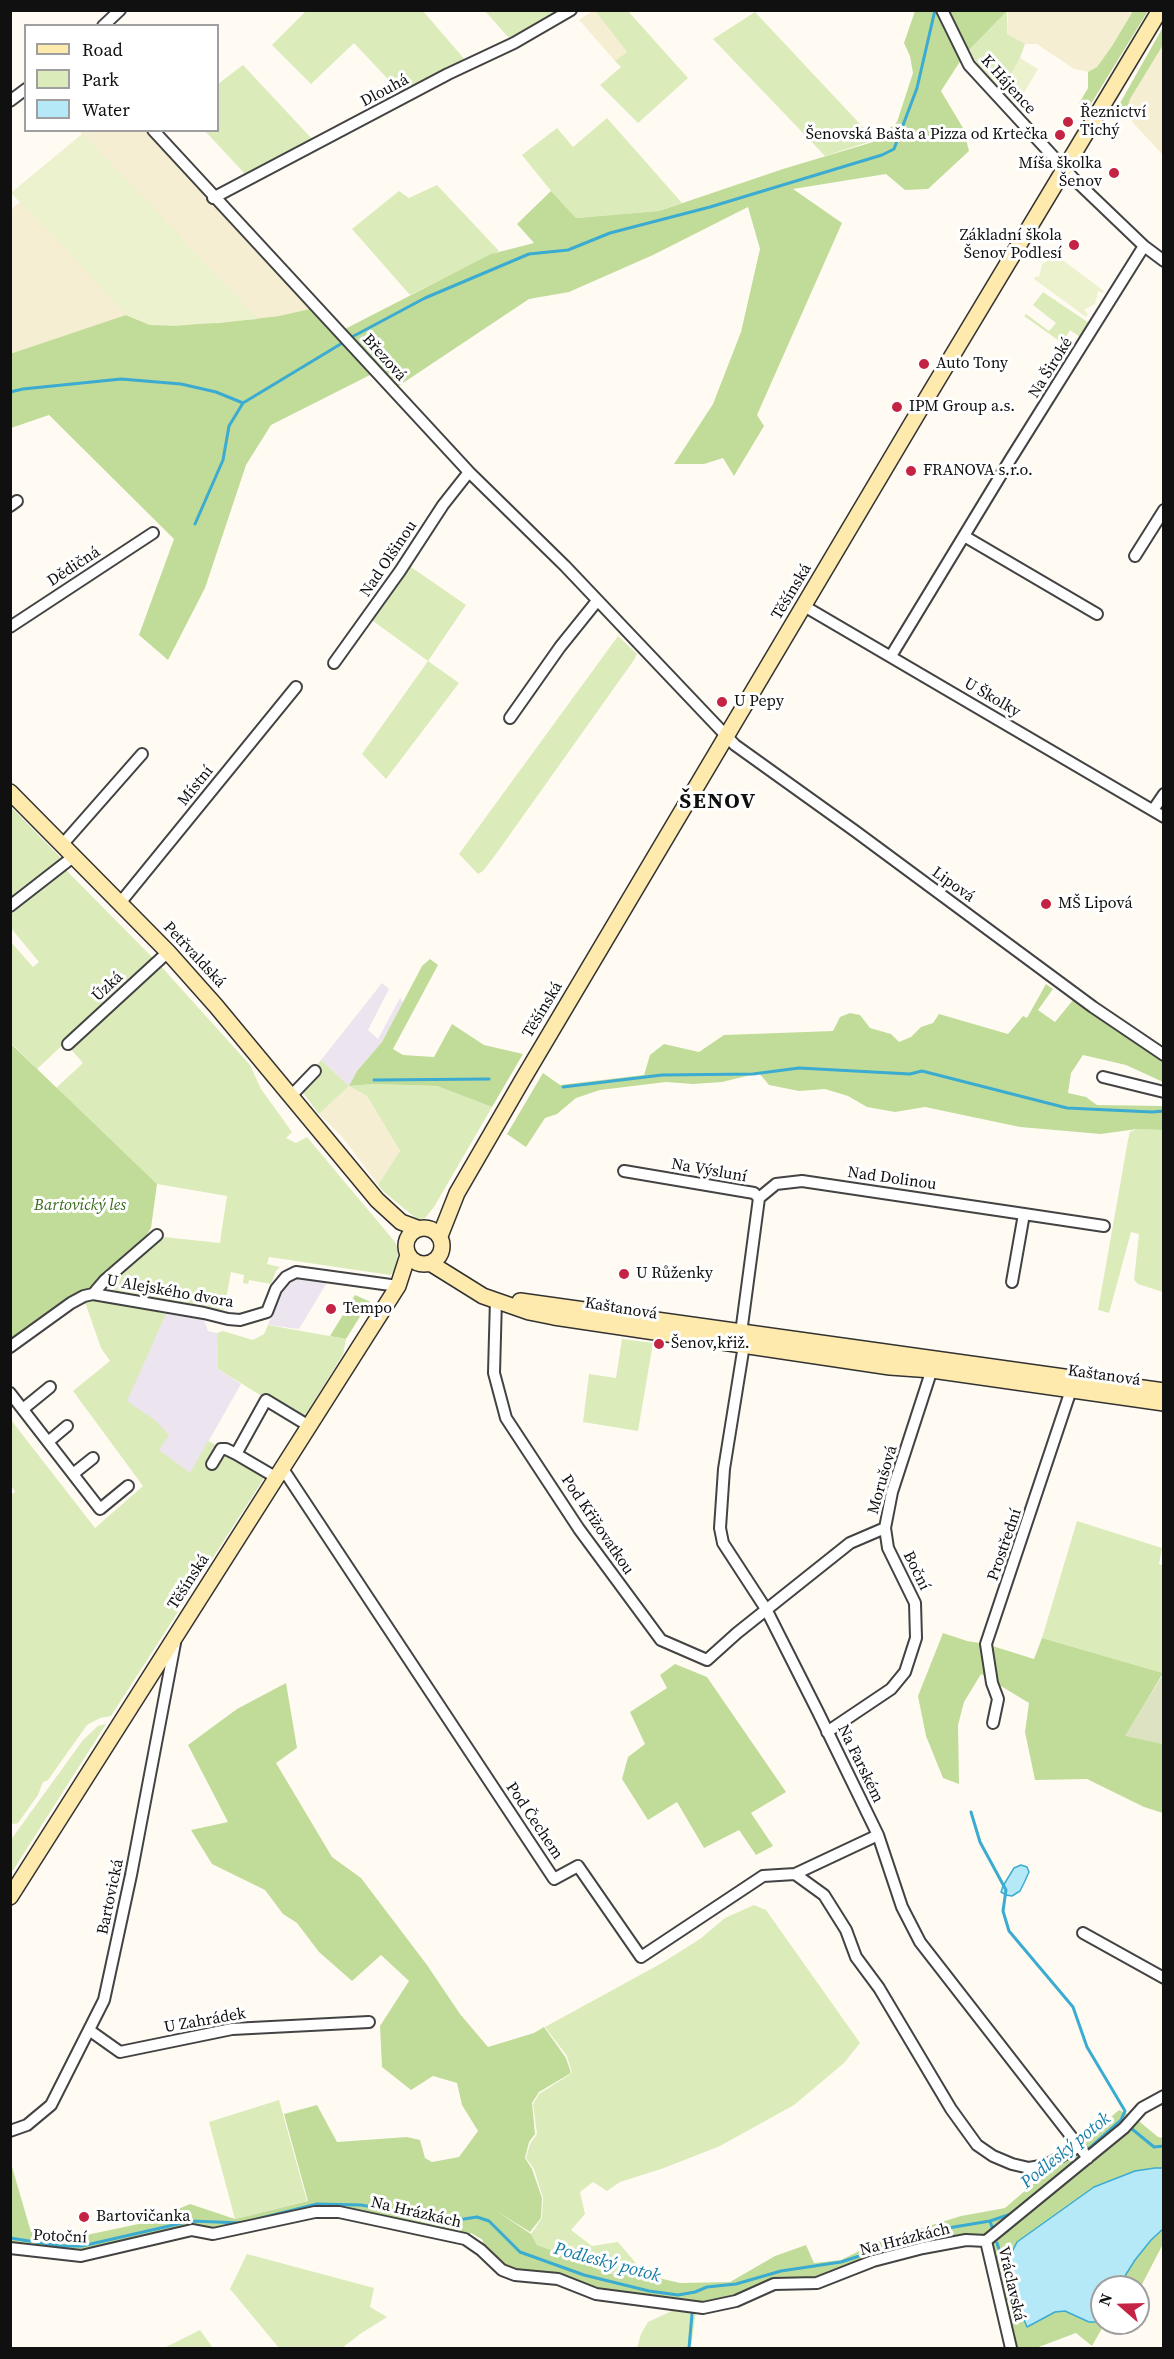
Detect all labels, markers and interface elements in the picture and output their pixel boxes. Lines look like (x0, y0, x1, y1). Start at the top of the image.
legend (24, 24, 219, 132)
text: Road (82, 37, 123, 62)
street label: K Hájence (976, 51, 1040, 119)
text: Park (82, 67, 119, 92)
street label: Dlouhá (358, 70, 412, 112)
text: Water (82, 97, 130, 122)
place label: Řeznictví Tichý (1080, 103, 1146, 141)
marker: Řeznictví Tichý (1061, 115, 1075, 129)
place label: Šenovská Bašta a Pizza od Krtečka (806, 125, 1048, 145)
marker: Šenovská Bašta a Pizza od Krtečka (1053, 128, 1067, 142)
place label: Míša školka Šenov (1018, 154, 1102, 192)
marker: Míša školka Šenov (1107, 166, 1121, 180)
place label: Základní škola Šenov Podlesí (960, 226, 1062, 264)
marker: Základní škola Šenov Podlesí (1067, 238, 1081, 252)
street label: Březová (358, 330, 410, 386)
street label: Na Široké (1025, 334, 1077, 402)
place label: Auto Tony (936, 354, 1008, 374)
marker: Auto Tony (917, 357, 931, 371)
place label: IPM Group a.s. (909, 397, 1015, 417)
marker: IPM Group a.s. (890, 400, 904, 414)
place label: FRANOVA s.r.o. (923, 461, 1033, 481)
marker: FRANOVA s.r.o. (904, 464, 918, 478)
street label: Nad Olšinou (356, 517, 422, 601)
street label: Dědičná (44, 543, 104, 591)
street label: Těšínská (768, 561, 816, 623)
street label: U Školky (960, 674, 1024, 722)
place label: U Pepy (734, 692, 784, 712)
marker: U Pepy (715, 695, 729, 709)
street label: Místní (174, 762, 218, 810)
district label: ŠENOV (679, 789, 757, 815)
street label: Lipová (928, 863, 978, 907)
place label: MŠ Lipová (1058, 894, 1133, 914)
marker: MŠ Lipová (1039, 897, 1053, 911)
street label: Petřvaldská (159, 918, 229, 992)
street label: Úzká (89, 968, 127, 1006)
street label: Těšínská (519, 979, 567, 1041)
street label: Na Výsluní (670, 1155, 748, 1187)
street label: Nad Dolinou (846, 1163, 938, 1195)
park label: Bartovický les (34, 1196, 126, 1216)
place label: U Růženky (636, 1264, 713, 1284)
marker: U Růženky (617, 1267, 631, 1281)
street label: U Alejského dvora (105, 1271, 235, 1313)
street label: Kaštanová (583, 1294, 659, 1324)
place label: Tempo (343, 1299, 392, 1319)
marker: Tempo (324, 1302, 338, 1316)
place label: Šenov,křiž. (671, 1334, 750, 1354)
marker: Šenov,křiž. (652, 1337, 666, 1351)
street label: Kaštanová (1066, 1361, 1142, 1391)
street label: Morušová (864, 1443, 902, 1517)
street label: Pod Křižovatkou (556, 1471, 638, 1579)
street label: Prostřední (984, 1506, 1026, 1584)
street label: Boční (898, 1548, 934, 1594)
street label: Těšínská (164, 1551, 214, 1613)
street label: Na Farském (833, 1722, 887, 1806)
street label: Pod Čechem (501, 1779, 567, 1863)
street label: Bartovická (94, 1858, 128, 1936)
street label: U Zahrádek (163, 2004, 247, 2038)
water label: Podleský potok (1017, 2108, 1115, 2194)
street label: Na Hrázkách (369, 2193, 463, 2233)
place label: Bartovičanka (96, 2207, 190, 2227)
marker: Bartovičanka (77, 2210, 91, 2224)
street label: Na Hrázkách (858, 2220, 952, 2260)
street label: Potoční (33, 2226, 87, 2248)
water label: Podleský potok (551, 2238, 663, 2288)
street label: Vráclavská (993, 2245, 1029, 2323)
north arrow (1090, 2275, 1150, 2335)
text: N (1093, 2290, 1117, 2309)

